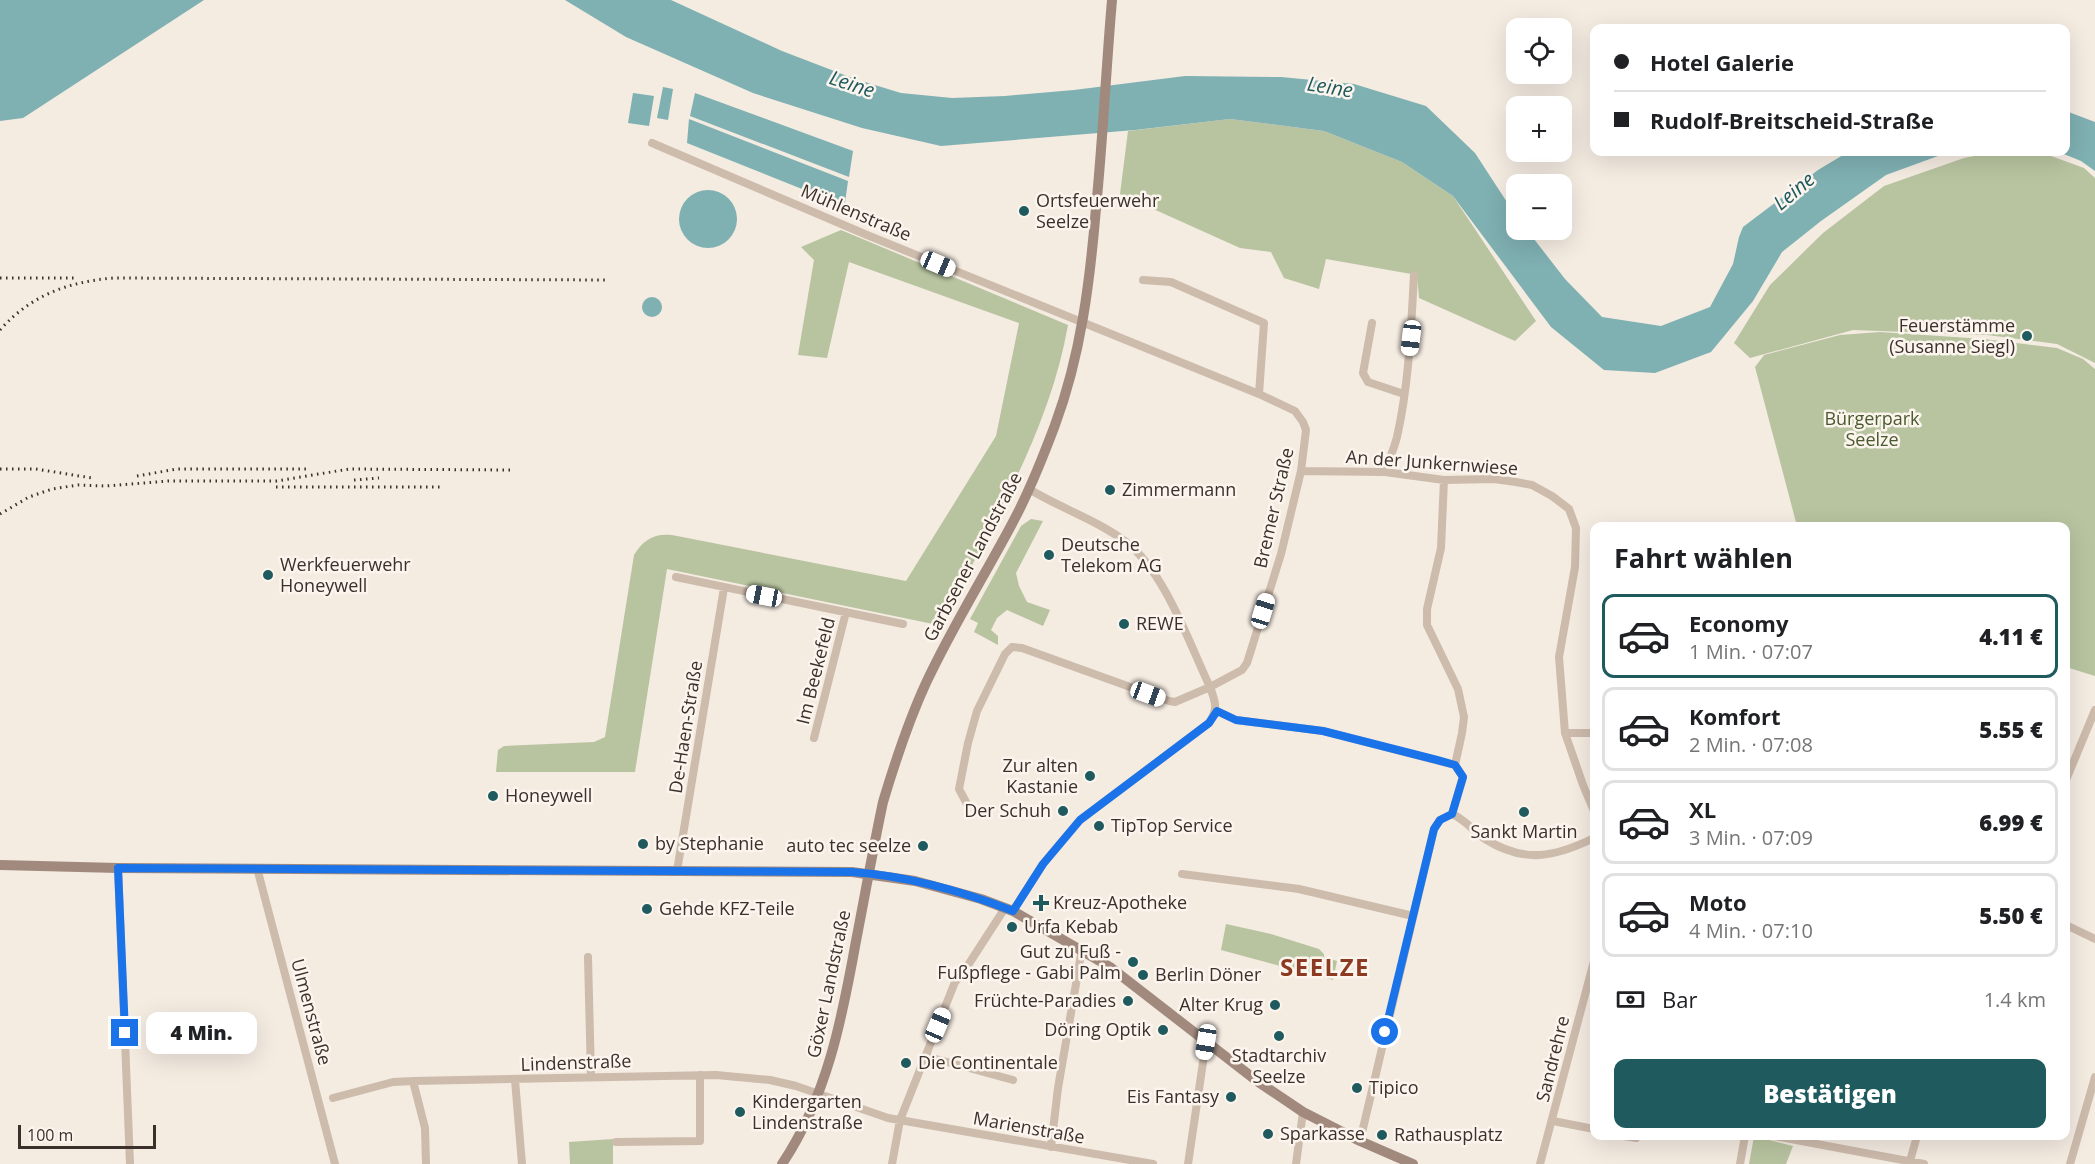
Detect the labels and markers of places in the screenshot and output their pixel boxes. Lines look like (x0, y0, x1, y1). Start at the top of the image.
place label: Ortsfeuerwehr Seelze (1036, 188, 1160, 233)
marker: Ortsfeuerwehr Seelze (1017, 204, 1031, 218)
place label: Feuerstämme (Susanne Siegl) (1889, 313, 2015, 358)
marker: Feuerstämme (Susanne Siegl) (2020, 329, 2034, 343)
place label: Zimmermann (1122, 477, 1236, 501)
marker: Zimmermann (1103, 483, 1117, 497)
place label: Deutsche Telekom AG (1061, 532, 1162, 577)
marker: Deutsche Telekom AG (1042, 548, 1056, 562)
place label: Werkfeuerwehr Honeywell (280, 552, 411, 597)
marker: Werkfeuerwehr Honeywell (261, 568, 275, 582)
place label: REWE (1136, 611, 1184, 635)
marker: REWE (1117, 617, 1131, 631)
place label: Zur alten Kastanie (1003, 753, 1078, 798)
marker: Zur alten Kastanie (1083, 769, 1097, 783)
place label: Honeywell (505, 783, 592, 807)
marker: Honeywell (486, 789, 500, 803)
place label: Der Schuh (964, 798, 1051, 822)
marker: Der Schuh (1056, 804, 1070, 818)
marker: Sankt Martin (1517, 805, 1531, 819)
place label: TipTop Service (1111, 813, 1233, 837)
marker: TipTop Service (1092, 819, 1106, 833)
place label: Sankt Martin (1470, 819, 1578, 843)
place label: by Stephanie (655, 831, 764, 855)
place label: auto tec seelze (786, 833, 911, 857)
marker: by Stephanie (636, 837, 650, 851)
marker: auto tec seelze (916, 839, 930, 853)
place label: Kreuz-Apotheke (1053, 890, 1187, 914)
place label: Gehde KFZ-Teile (659, 896, 795, 920)
marker: Kreuz-Apotheke (1034, 896, 1048, 910)
marker: Gehde KFZ-Teile (640, 902, 654, 916)
place label: Urfa Kebab (1024, 914, 1118, 938)
marker: Urfa Kebab (1005, 920, 1019, 934)
place label: Gut zu Fuß - Fußpflege - Gabi Palm (937, 939, 1121, 984)
marker: Gut zu Fuß - Fußpflege - Gabi Palm (1126, 955, 1140, 969)
place label: Berlin Döner (1155, 962, 1262, 986)
marker: Berlin Döner (1136, 968, 1150, 982)
place label: Früchte-Paradies (974, 988, 1116, 1012)
place label: Alter Krug (1179, 992, 1263, 1016)
marker: Früchte-Paradies (1121, 994, 1135, 1008)
marker: Alter Krug (1268, 998, 1282, 1012)
place label: Döring Optik (1044, 1017, 1152, 1041)
marker: Döring Optik (1156, 1023, 1170, 1037)
marker: Stadtarchiv Seelze (1272, 1029, 1286, 1043)
place label: Stadtarchiv Seelze (1232, 1043, 1326, 1088)
place label: Die Continentale (918, 1050, 1058, 1074)
marker: Die Continentale (899, 1056, 913, 1070)
place label: Tipico (1369, 1075, 1418, 1099)
marker: Tipico (1350, 1081, 1364, 1095)
place label: Eis Fantasy (1127, 1084, 1220, 1108)
place label: Kindergarten Lindenstraße (752, 1089, 863, 1134)
marker: Eis Fantasy (1224, 1090, 1238, 1104)
marker: Kindergarten Lindenstraße (733, 1105, 747, 1119)
place label: Sparkasse (1280, 1121, 1365, 1145)
place label: Rathausplatz (1394, 1122, 1503, 1146)
marker: Sparkasse (1261, 1127, 1275, 1141)
marker: Rathausplatz (1375, 1128, 1389, 1142)

